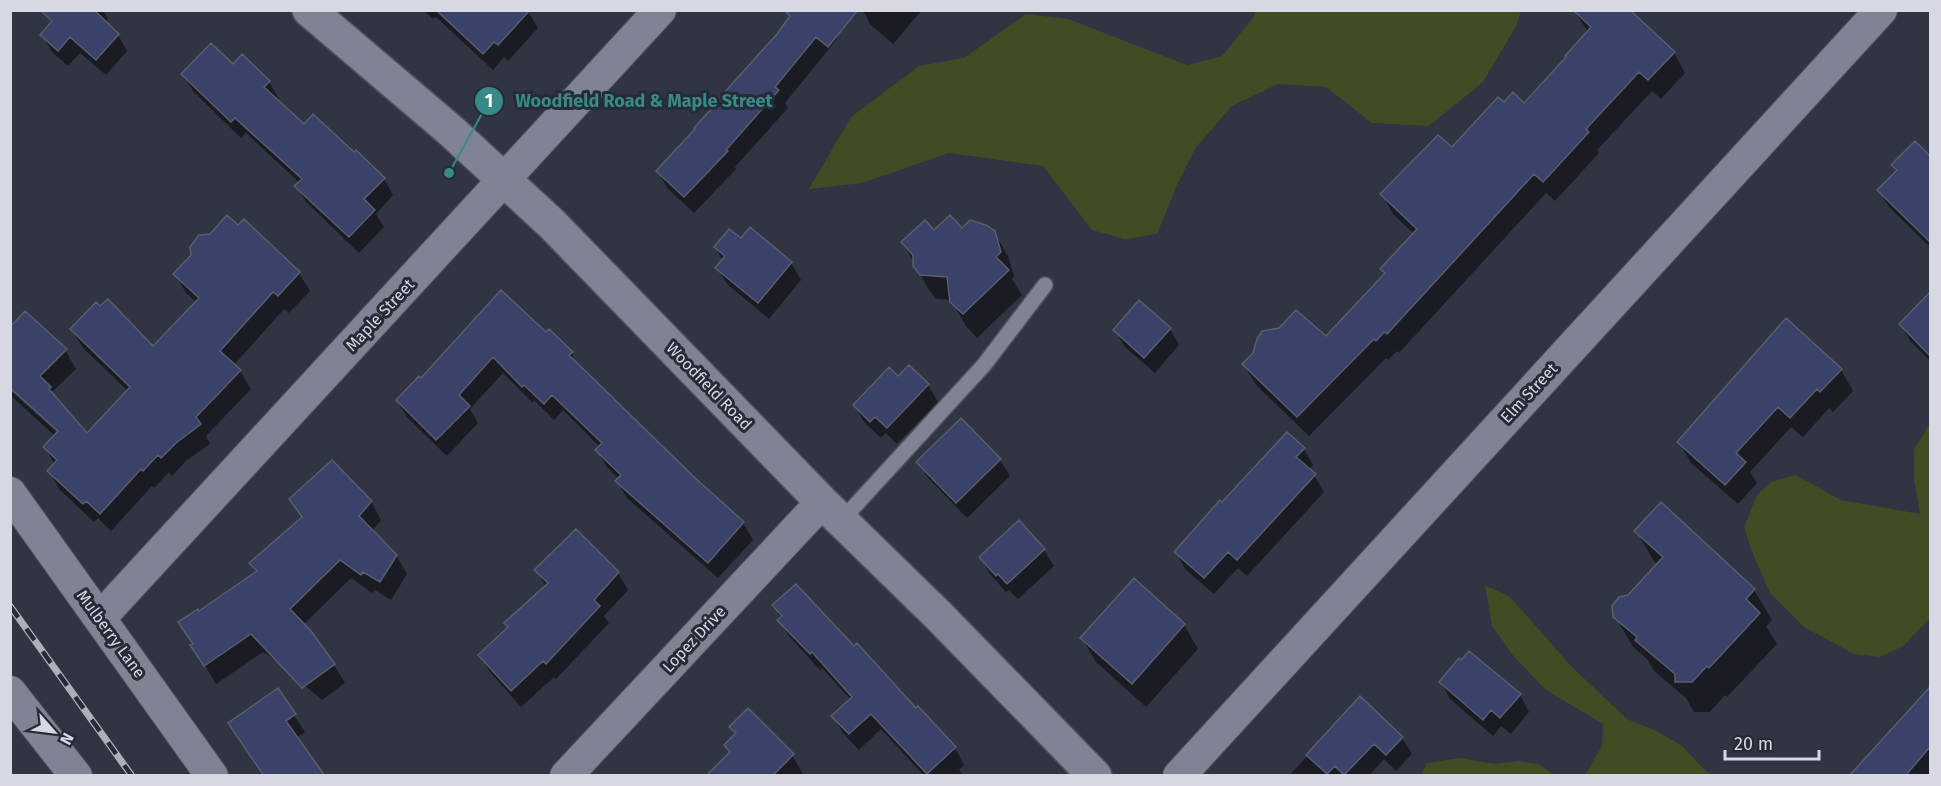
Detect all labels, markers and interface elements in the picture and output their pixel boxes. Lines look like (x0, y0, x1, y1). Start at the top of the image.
callout: Woodfield Road & Maple Street (474, 83, 784, 119)
text: 1 (485, 90, 493, 112)
text: Woodfield Road & Maple Street (516, 90, 774, 112)
street label: Maple Street (342, 275, 418, 355)
street label: Woodfield Road (662, 338, 756, 434)
street label: Elm Street (1497, 359, 1562, 427)
street label: Mulberry Lane (73, 586, 149, 682)
street label: Lopez Drive (658, 602, 730, 676)
north arrow (24, 702, 84, 762)
scale bar (1725, 723, 1820, 761)
text: N (56, 730, 78, 748)
text: 20 m (1734, 733, 1773, 755)

